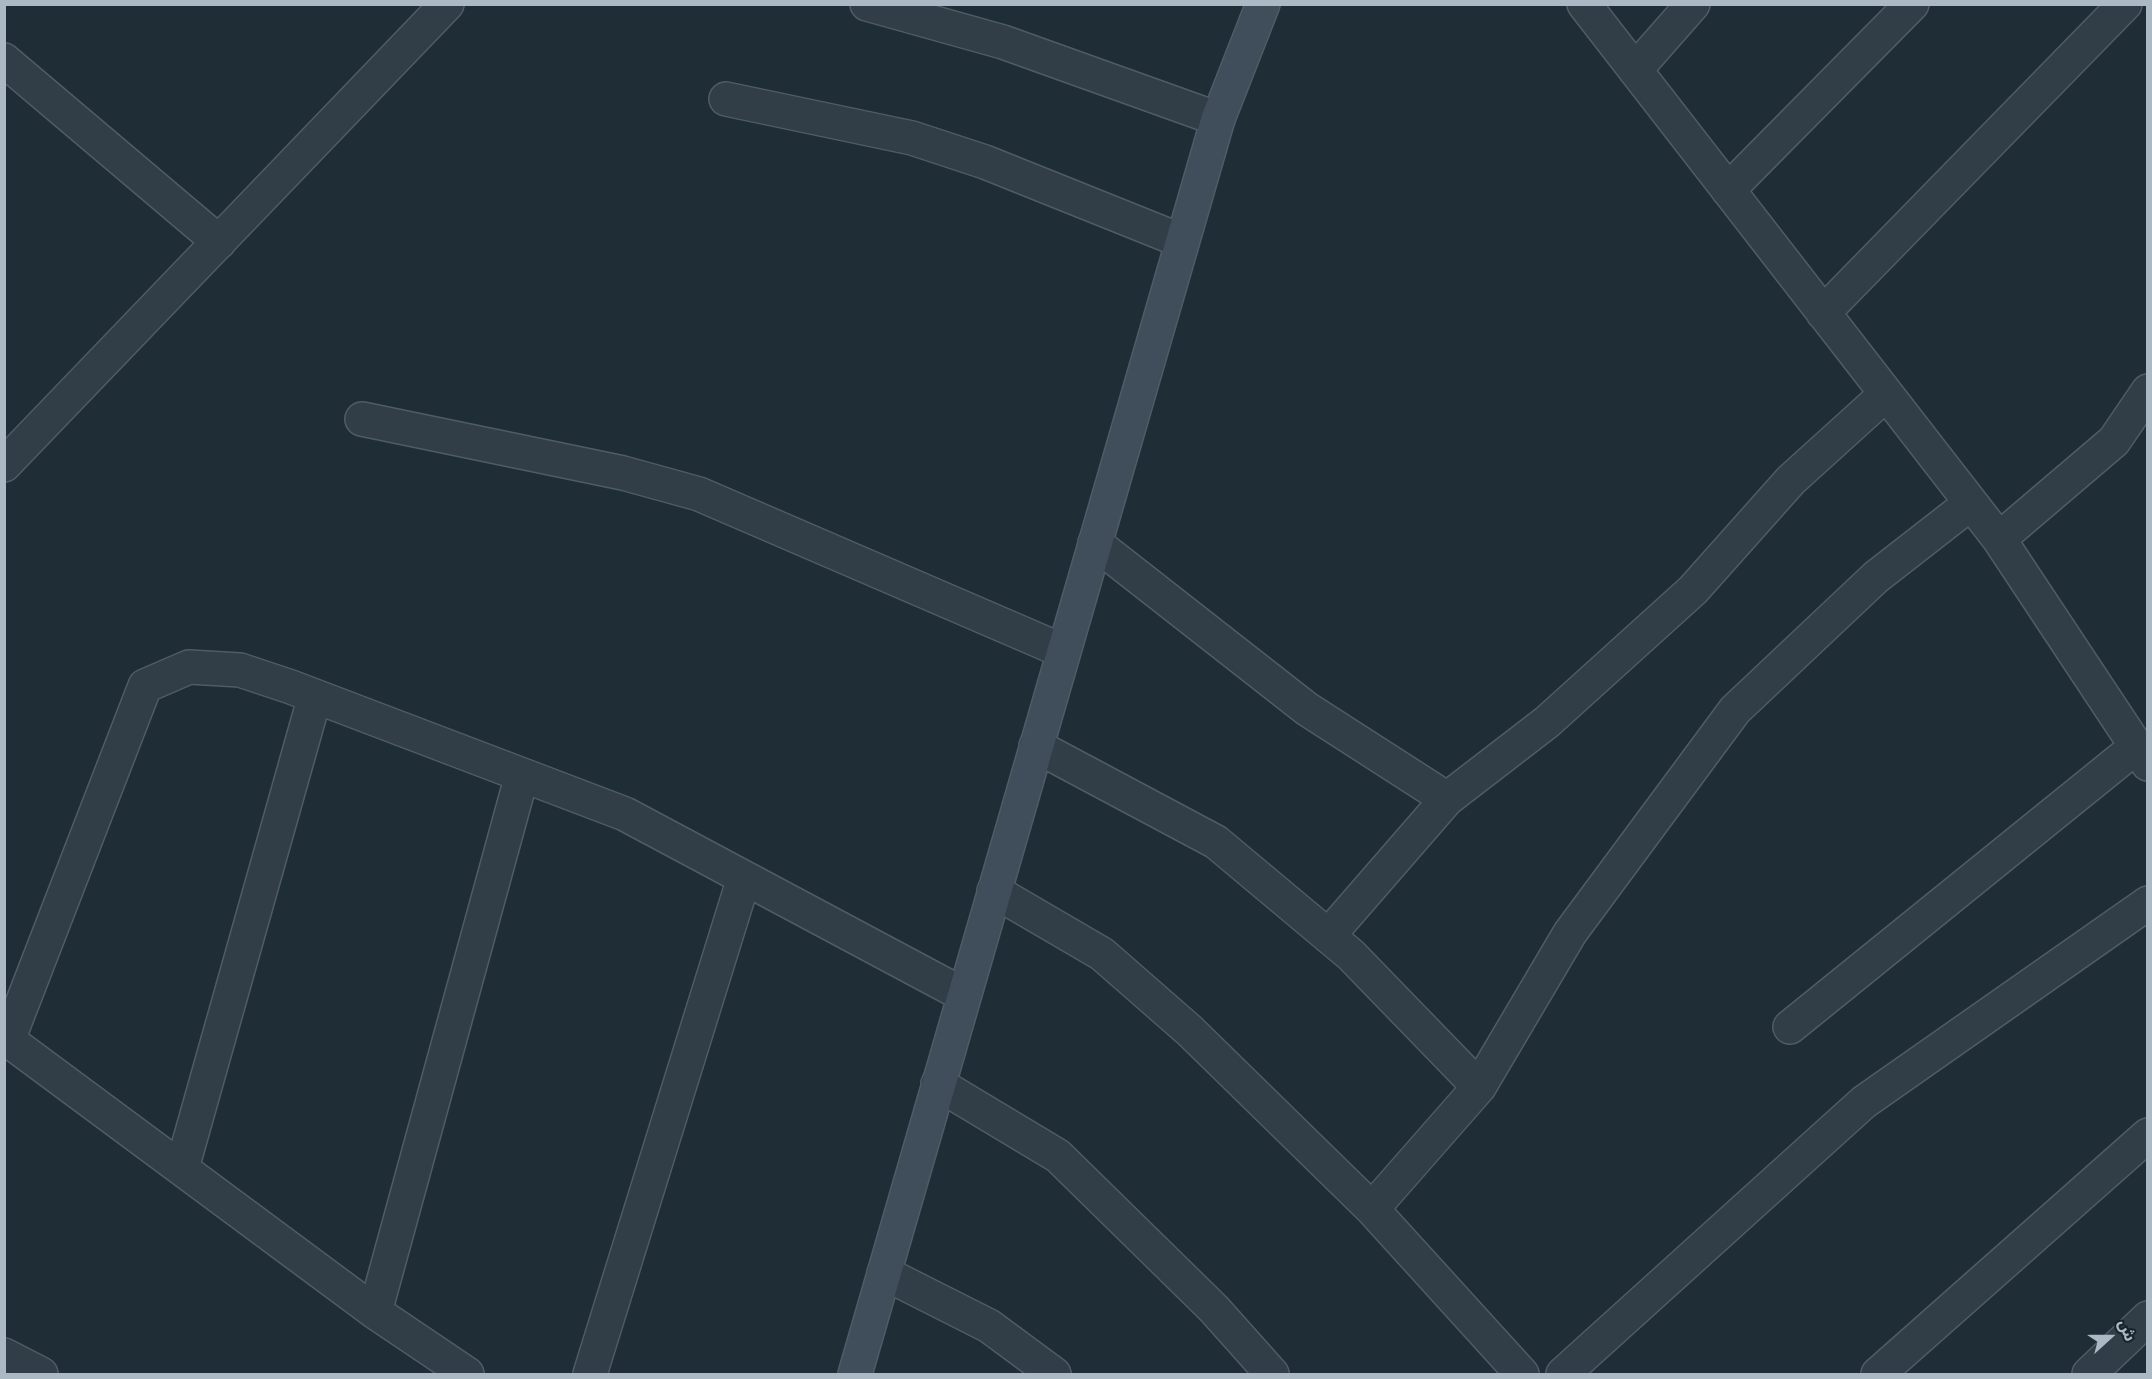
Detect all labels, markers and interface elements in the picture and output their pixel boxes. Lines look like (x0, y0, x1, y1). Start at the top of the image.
north arrow (2080, 1307, 2140, 1367)
text: ش (2114, 1317, 2140, 1344)

